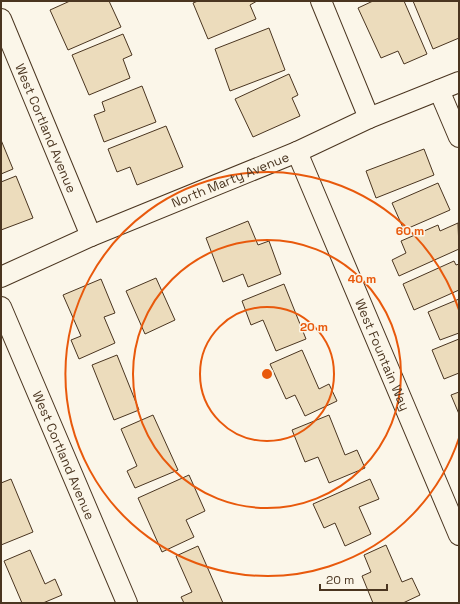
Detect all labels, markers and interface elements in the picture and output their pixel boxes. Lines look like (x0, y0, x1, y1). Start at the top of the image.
street label: West Cortland Avenue (12, 61, 81, 195)
street label: North Marty Avenue (169, 148, 291, 211)
text: 60 m (396, 223, 424, 239)
text: 40 m (348, 271, 376, 287)
street label: West Fountain Way (351, 296, 414, 413)
text: 20 m (300, 319, 328, 335)
centre of rings (260, 367, 274, 381)
street label: West Cortland Avenue (29, 388, 99, 522)
scale bar (320, 566, 387, 592)
text: 20 m (326, 572, 354, 588)

